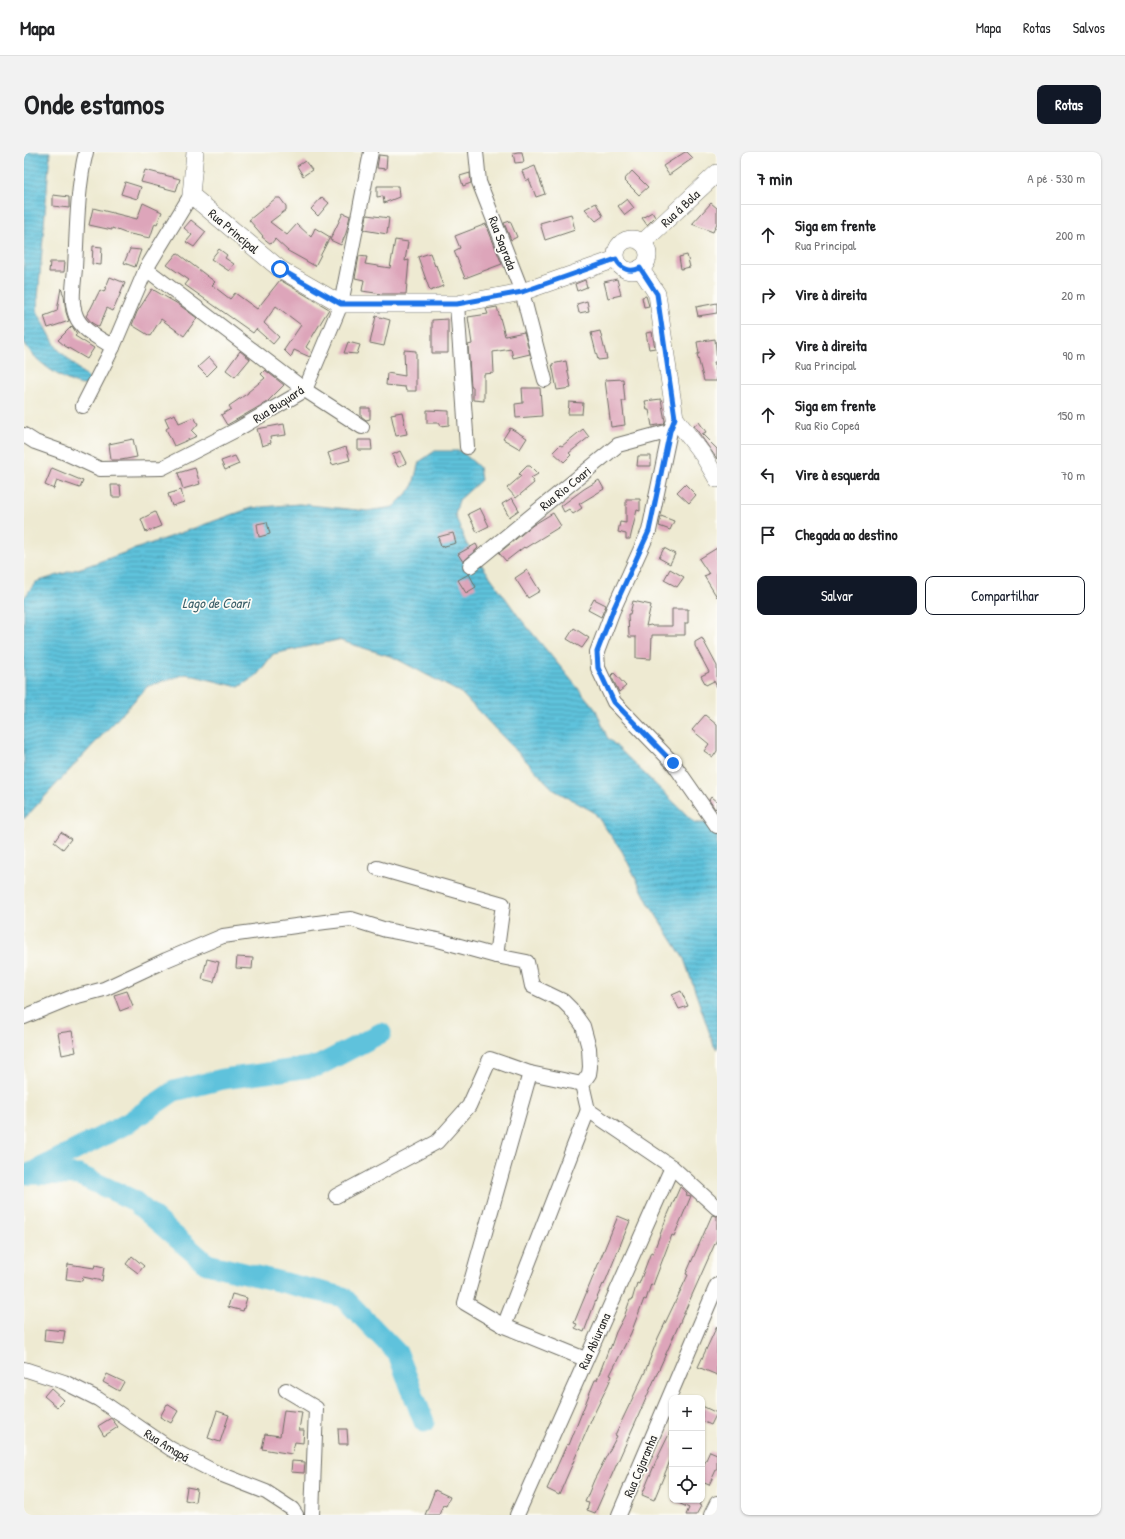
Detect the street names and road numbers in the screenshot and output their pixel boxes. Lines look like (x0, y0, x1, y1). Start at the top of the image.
street label: Rua á Bola (656, 185, 704, 231)
street label: Rua Principal (205, 204, 264, 258)
street label: Rua Sagrada (485, 213, 521, 273)
street label: Rua Buquará (249, 381, 307, 427)
street label: Rua Rio Coari (535, 462, 595, 514)
street label: Rua Abiurana (574, 1310, 614, 1372)
street label: Rua Amapá (141, 1424, 193, 1466)
street label: Rua Cajaranha (619, 1432, 661, 1500)

